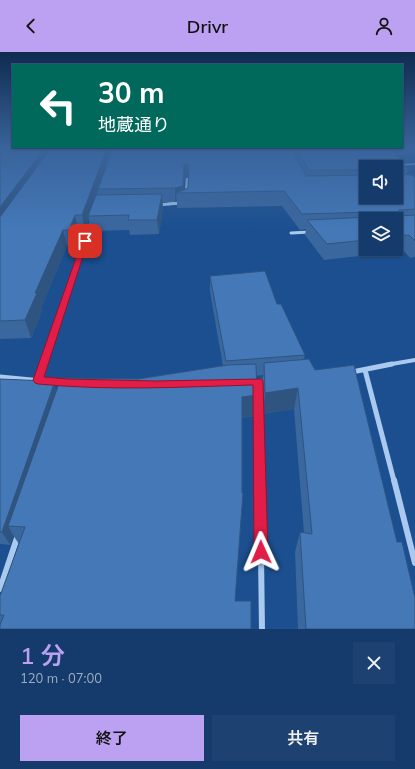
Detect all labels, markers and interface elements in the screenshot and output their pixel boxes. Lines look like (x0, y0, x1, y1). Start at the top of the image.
icon: back (20, 15, 42, 37)
text: Drivr (187, 15, 228, 38)
icon: person (373, 15, 395, 37)
text: 30 m (98, 75, 164, 110)
icon: left (32, 80, 84, 132)
text: 地蔵通り (98, 113, 170, 136)
map controls (359, 160, 403, 256)
button: sound (359, 160, 403, 204)
button: layers (359, 212, 403, 256)
pin (68, 224, 102, 258)
icon: arrive (74, 230, 96, 252)
position arrow (240, 531, 282, 573)
text: 1 分 (20, 640, 65, 670)
button: close (353, 642, 395, 684)
text: 120 m · 07:00 (20, 670, 102, 686)
button: 終了 (20, 715, 204, 761)
button: 共有 (212, 715, 395, 761)

